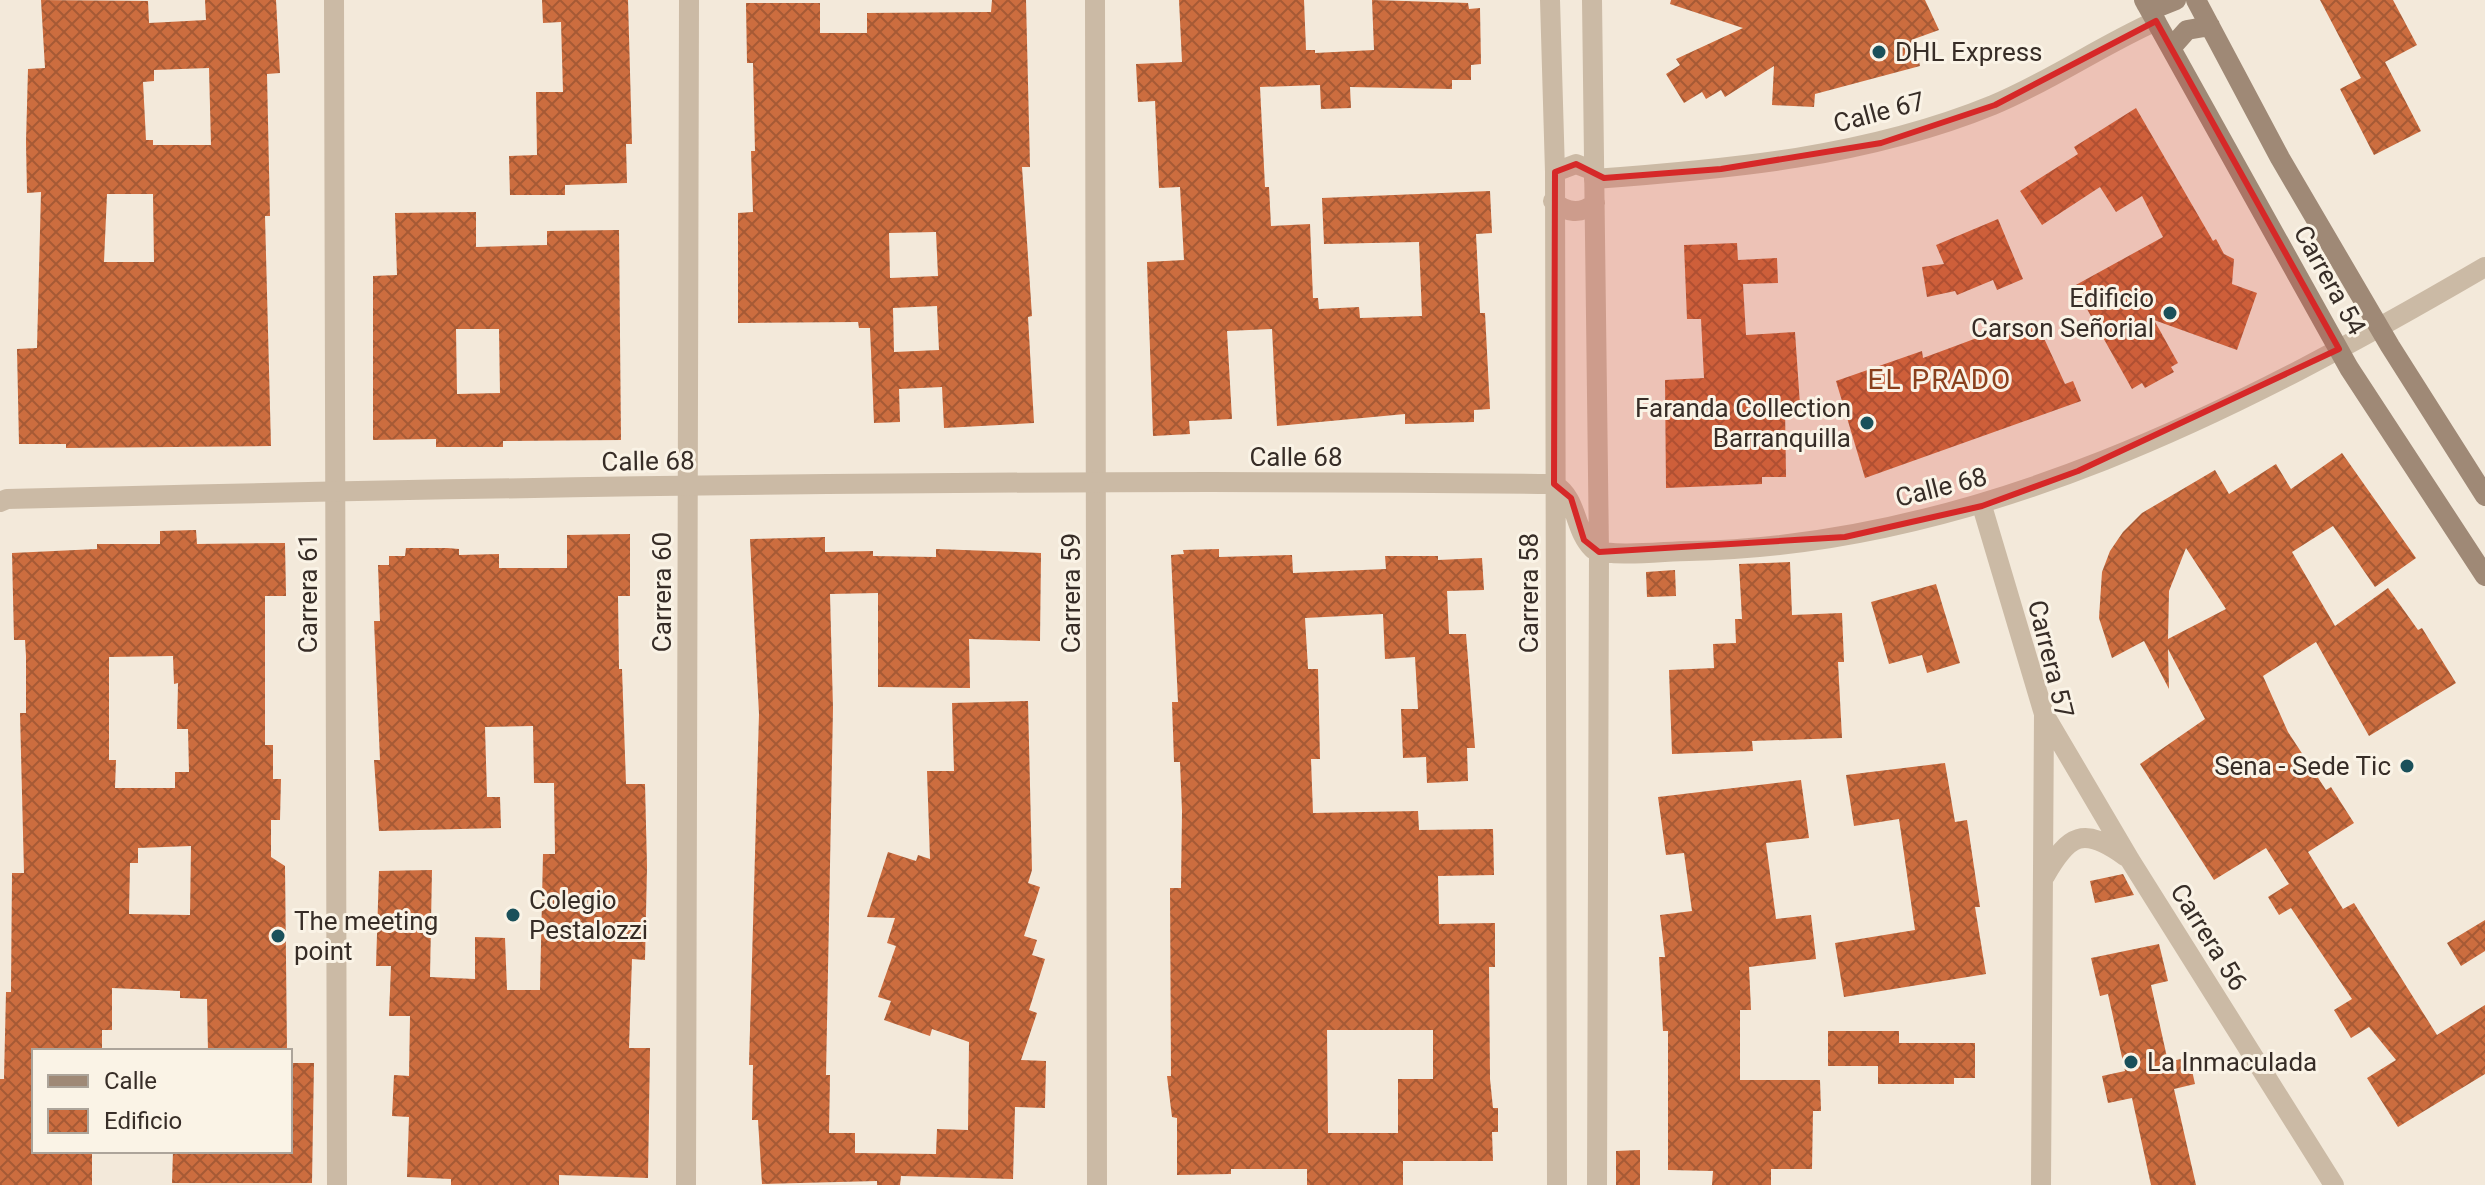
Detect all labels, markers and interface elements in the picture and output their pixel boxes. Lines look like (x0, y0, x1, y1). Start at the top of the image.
place label: DHL Express (1895, 37, 2043, 67)
marker: DHL Express (1870, 43, 1888, 61)
street label: Calle 67 (1830, 85, 1928, 139)
street label: Carrera 54 (2288, 220, 2372, 340)
place label: Edificio Carson Señorial (1971, 283, 2154, 343)
marker: Edificio Carson Señorial (2161, 304, 2179, 322)
district label: EL PRADO (1868, 363, 2012, 396)
place label: Faranda Collection Barranquilla (1635, 393, 1851, 453)
marker: Faranda Collection Barranquilla (1858, 414, 1876, 432)
street label: Calle 68 (1249, 442, 1343, 472)
street label: Calle 68 (601, 445, 695, 477)
street label: Calle 68 (1892, 461, 1990, 513)
street label: Carrera 60 (647, 532, 677, 652)
street label: Carrera 61 (293, 533, 323, 653)
street label: Carrera 59 (1056, 533, 1086, 653)
street label: Carrera 58 (1514, 533, 1544, 653)
street label: Carrera 57 (2022, 597, 2080, 721)
place label: Sena - Sede Tic (2214, 751, 2391, 781)
marker: Sena - Sede Tic (2398, 757, 2416, 775)
street label: Carrera 56 (2164, 878, 2254, 996)
place label: Colegio Pestalozzi (529, 885, 648, 945)
place label: The meeting point (294, 906, 438, 966)
marker: Colegio Pestalozzi (504, 906, 522, 924)
marker: The meeting point (269, 927, 287, 945)
place label: La Inmaculada (2147, 1047, 2317, 1077)
legend (32, 1049, 292, 1153)
marker: La Inmaculada (2122, 1053, 2140, 1071)
text: Calle (104, 1067, 157, 1095)
text: Edificio (104, 1107, 182, 1135)

